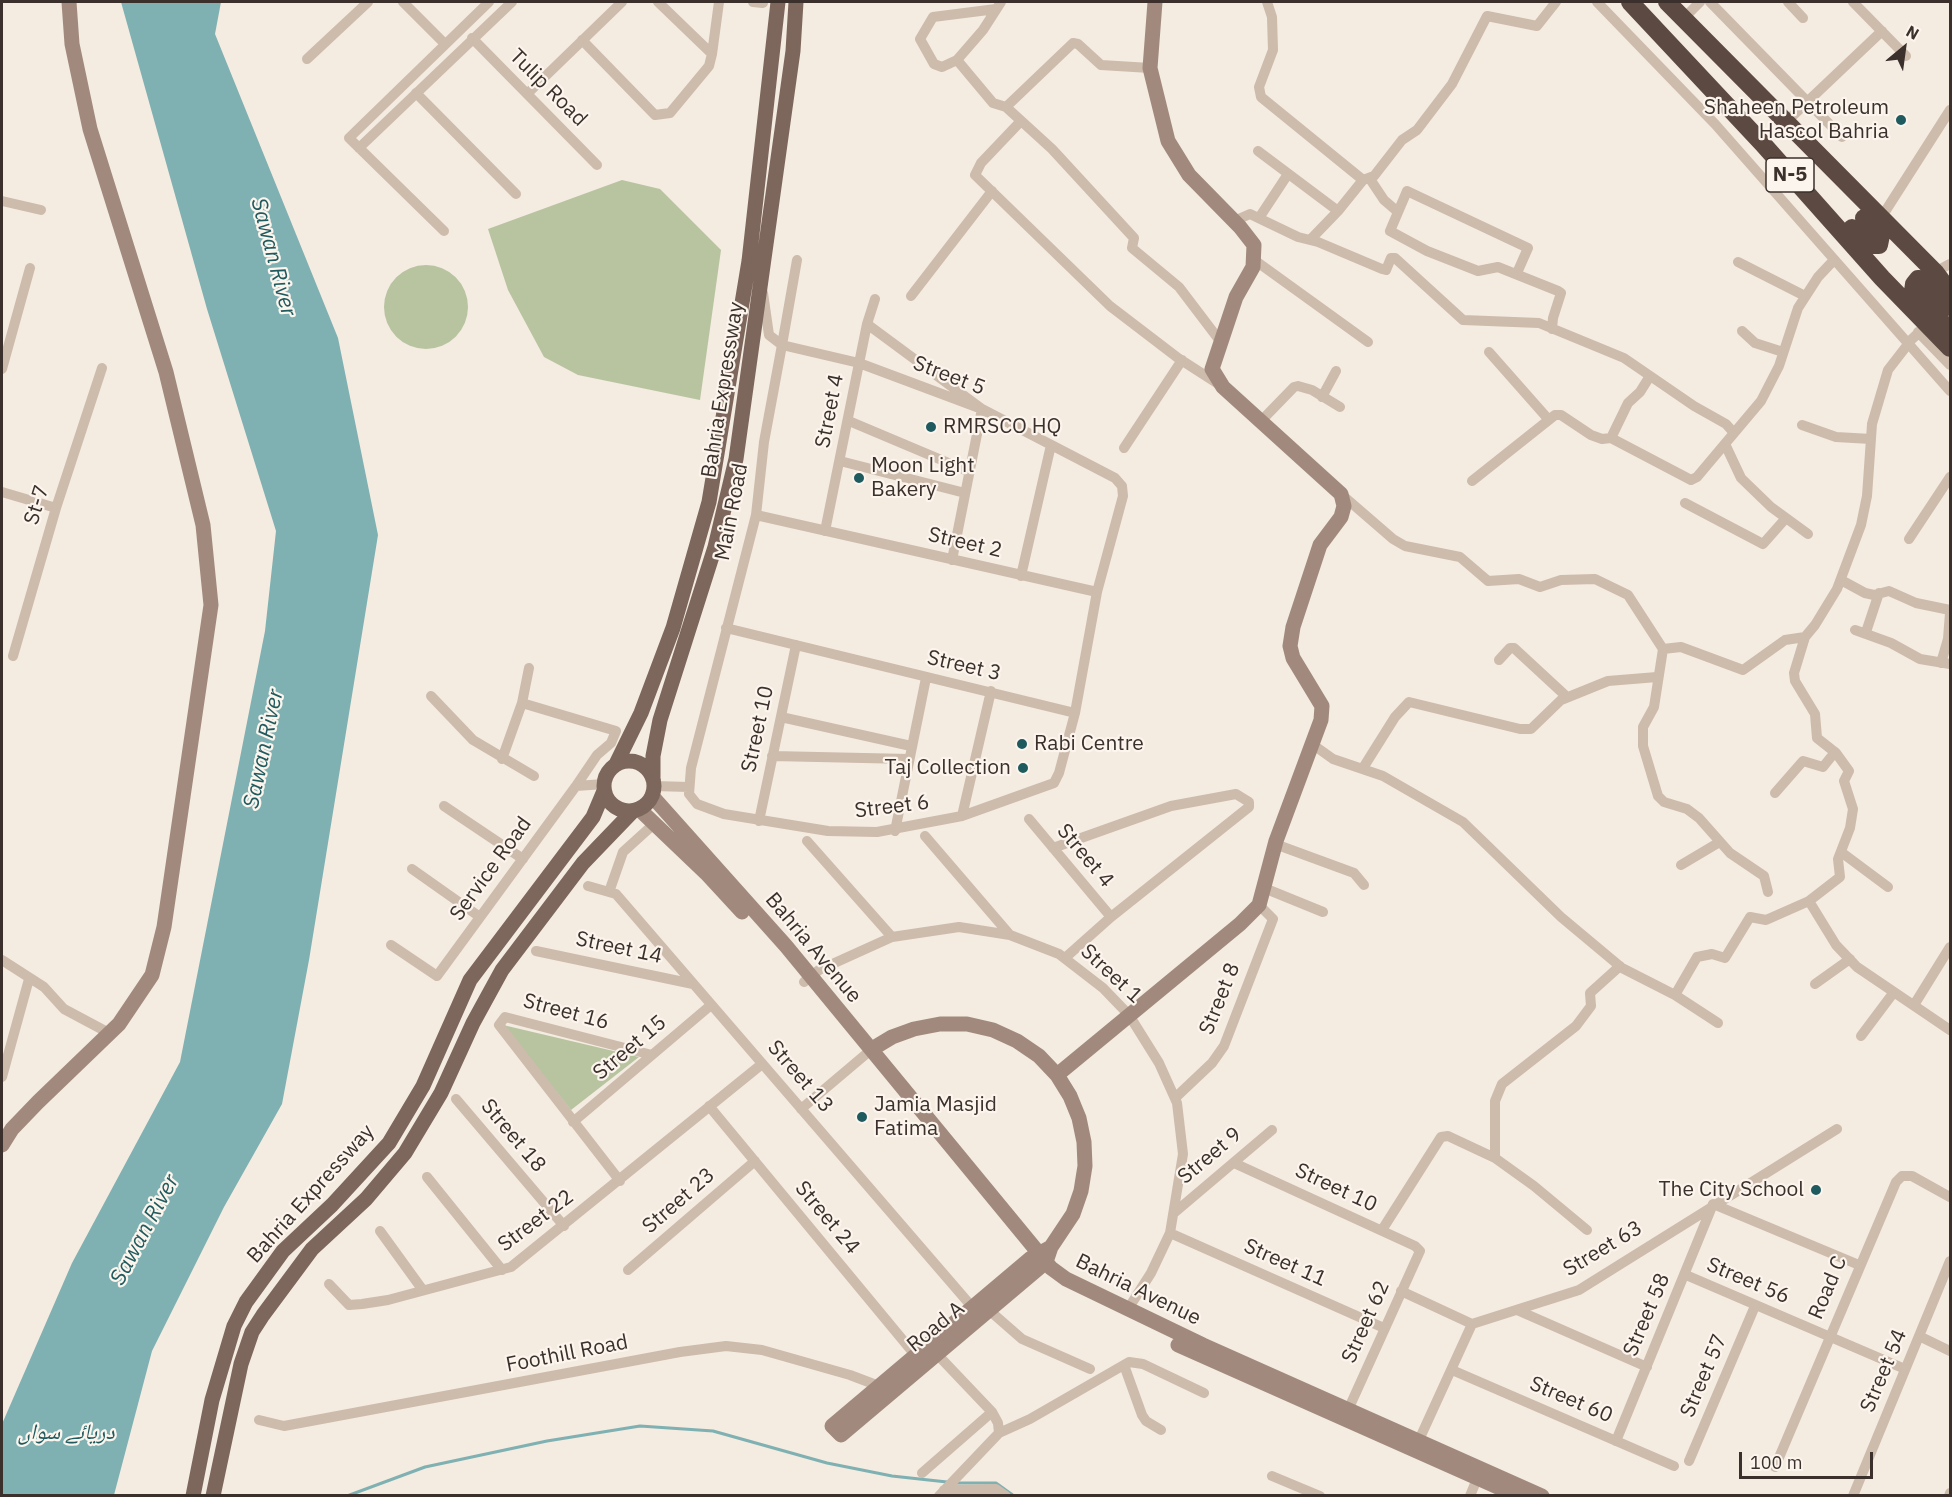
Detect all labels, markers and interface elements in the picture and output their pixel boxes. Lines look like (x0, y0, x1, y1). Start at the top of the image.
north arrow (1874, 18, 1934, 78)
text: N (1903, 21, 1923, 44)
street label: Tulip Road (504, 44, 592, 132)
place label: Shaheen Petroleum Hascol Bahria (1704, 95, 1889, 145)
marker: Shaheen Petroleum Hascol Bahria (1894, 113, 1908, 127)
road number: N-5 (1766, 158, 1814, 192)
water label: Sawan River (245, 195, 301, 319)
street label: Bahria Expressway (697, 300, 749, 480)
street label: Street 5 (909, 351, 989, 401)
street label: Street 4 (810, 372, 850, 450)
place label: RMRSCO HQ (943, 414, 1061, 440)
marker: RMRSCO HQ (924, 420, 938, 434)
place label: Moon Light Bakery (871, 453, 975, 503)
street label: Main Road (710, 461, 754, 563)
marker: Moon Light Bakery (852, 471, 866, 485)
street label: St-7 (19, 482, 55, 528)
street label: Street 2 (926, 522, 1004, 564)
street label: Street 3 (925, 645, 1003, 687)
street label: Street 10 (737, 683, 779, 775)
water label: Sawan River (238, 687, 290, 811)
place label: Rabi Centre (1034, 731, 1144, 757)
marker: Rabi Centre (1015, 737, 1029, 751)
place label: Taj Collection (885, 755, 1011, 781)
marker: Taj Collection (1016, 761, 1030, 775)
street label: Street 6 (853, 790, 931, 824)
street label: Service Road (445, 812, 537, 926)
street label: Street 4 (1051, 819, 1119, 893)
street label: Bahria Avenue (760, 888, 866, 1008)
street label: Street 14 (573, 927, 665, 969)
street label: Street 1 (1075, 939, 1147, 1009)
street label: Street 8 (1194, 959, 1246, 1039)
street label: Street 16 (520, 988, 612, 1036)
street label: Street 15 (588, 1010, 672, 1086)
street label: Street 13 (762, 1036, 838, 1118)
place label: Jamia Masjid Fatima (874, 1092, 997, 1142)
street label: Street 18 (475, 1094, 551, 1178)
marker: Jamia Masjid Fatima (855, 1110, 869, 1124)
street label: Bahria Expressway (242, 1119, 380, 1269)
street label: Street 9 (1173, 1122, 1247, 1190)
street label: Street 10 (1291, 1158, 1381, 1218)
street label: Street 23 (638, 1163, 720, 1239)
water label: Sawan River (105, 1170, 185, 1290)
street label: Street 24 (789, 1176, 865, 1260)
place label: The City School (1659, 1177, 1804, 1203)
marker: The City School (1809, 1183, 1823, 1197)
street label: Street 22 (493, 1185, 579, 1257)
street label: Street 63 (1559, 1216, 1647, 1282)
street label: Street 11 (1240, 1234, 1330, 1292)
street label: Bahria Avenue (1071, 1249, 1205, 1331)
street label: Street 56 (1703, 1252, 1793, 1310)
street label: Road C (1803, 1253, 1853, 1323)
street label: Street 58 (1618, 1270, 1676, 1360)
street label: Street 62 (1337, 1277, 1395, 1367)
street label: Road A (902, 1296, 970, 1358)
street label: Street 54 (1855, 1326, 1913, 1416)
street label: Foothill Road (504, 1330, 630, 1378)
street label: Street 57 (1675, 1331, 1733, 1421)
street label: Street 60 (1526, 1371, 1616, 1429)
water label: دریائے سواں (17, 1420, 115, 1446)
scale bar (1742, 1440, 1876, 1478)
text: 100 m (1750, 1451, 1802, 1474)

